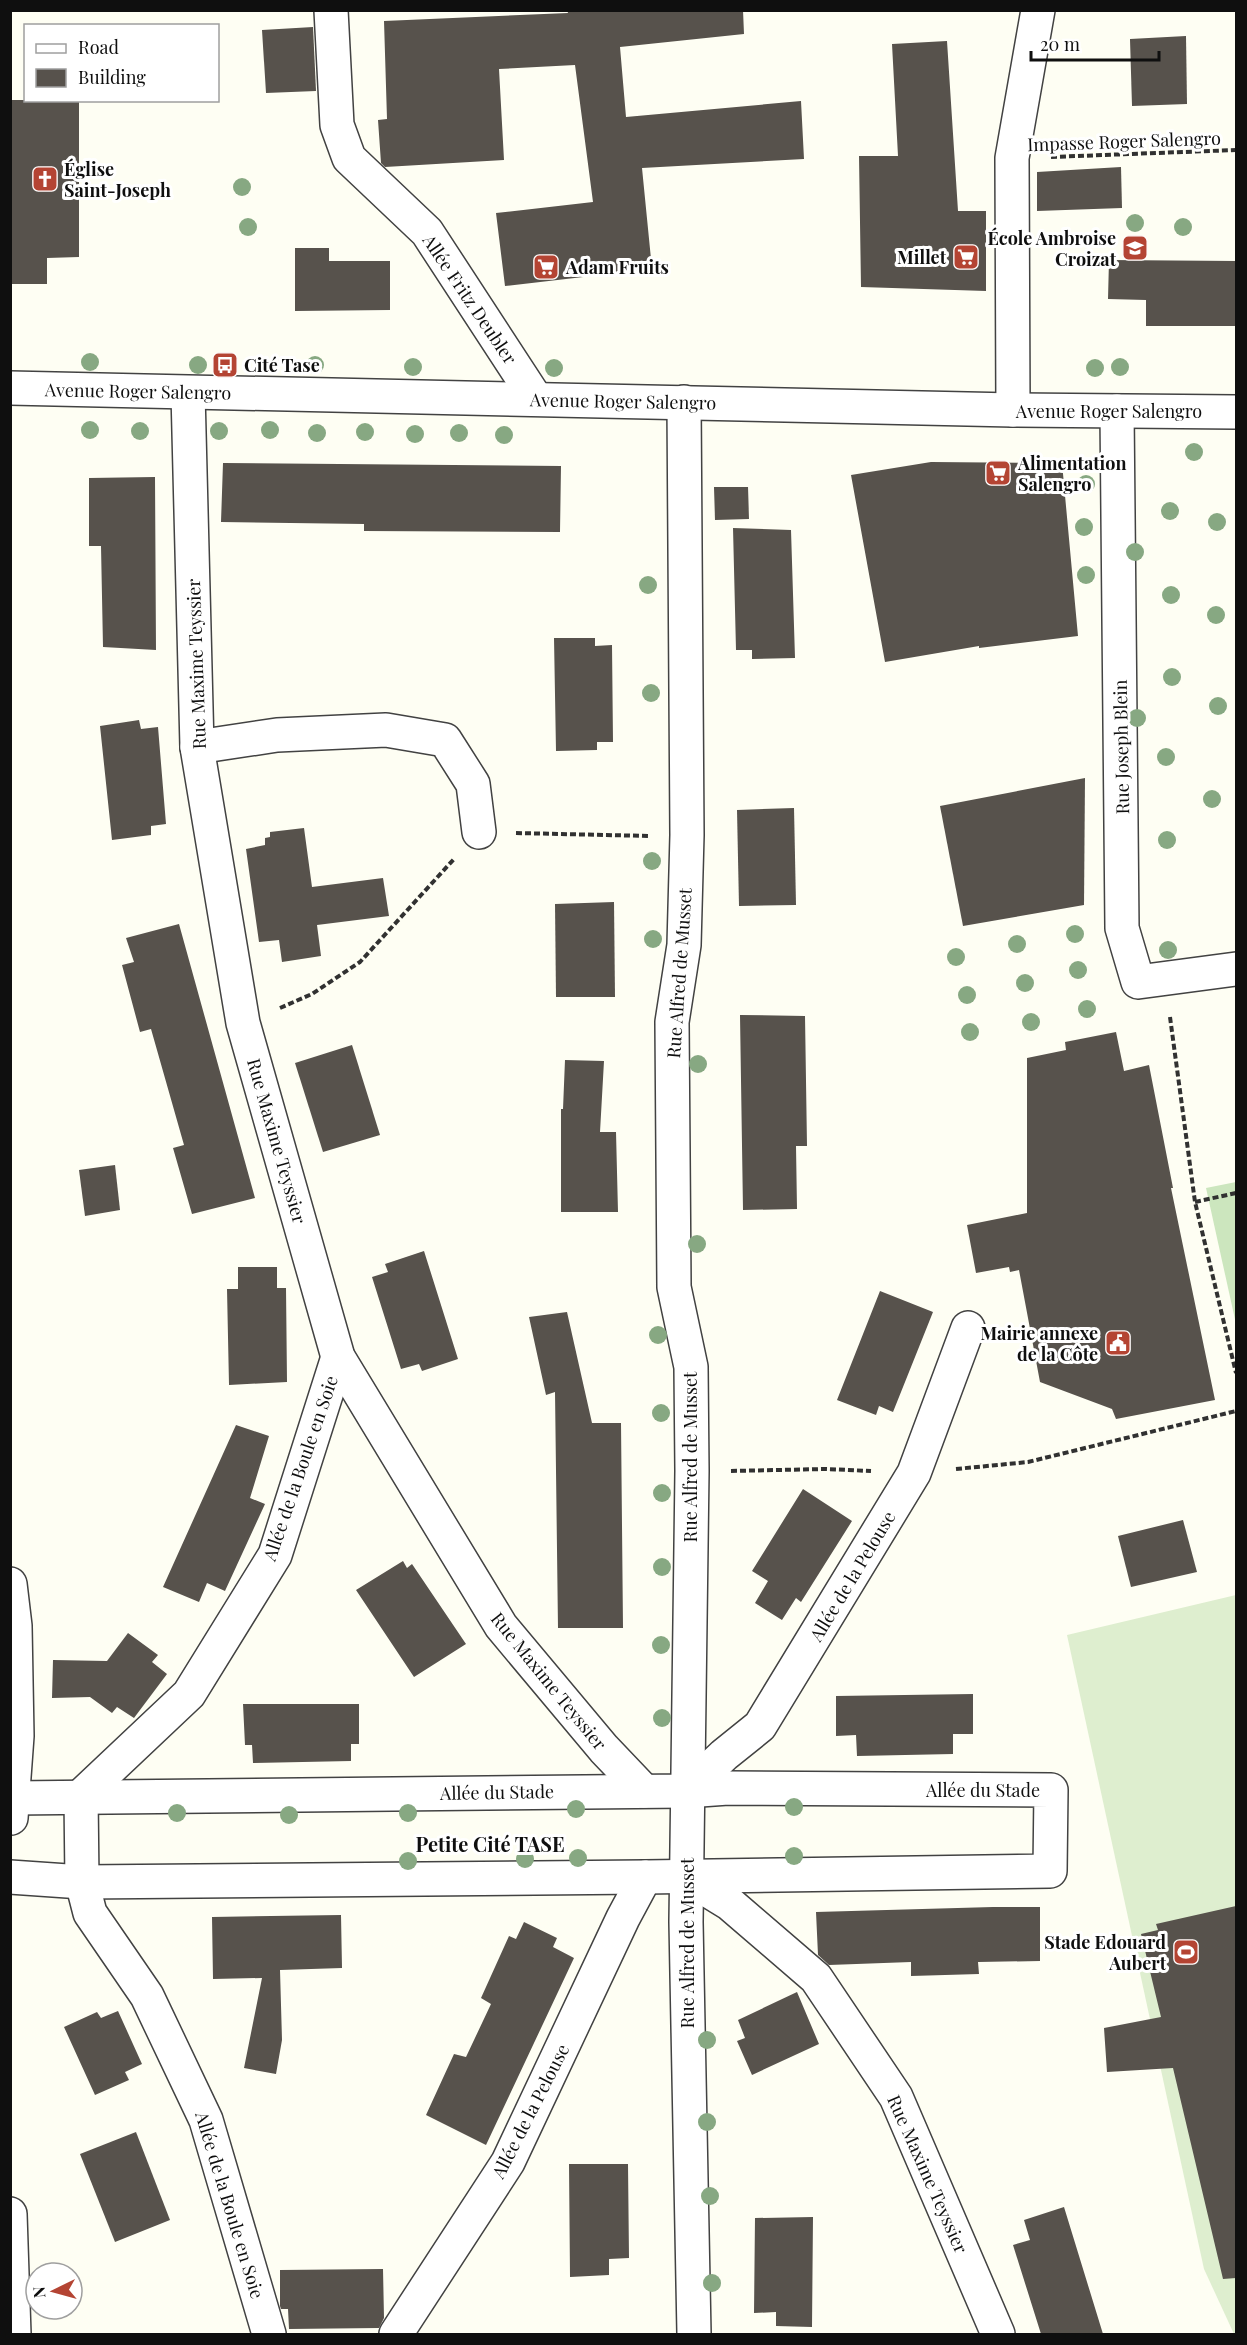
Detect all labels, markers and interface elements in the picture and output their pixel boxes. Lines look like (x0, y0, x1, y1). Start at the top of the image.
legend (24, 24, 219, 102)
scale bar (1031, 24, 1158, 62)
text: 20 m (1040, 32, 1080, 56)
text: Road (78, 35, 119, 59)
text: Building (78, 65, 146, 89)
street label: Impasse Roger Salengro (1027, 126, 1221, 156)
place label: Église Saint-Joseph (64, 157, 171, 202)
church icon: Église Saint-Joseph (30, 164, 60, 194)
place label: École Ambroise Croizat (988, 226, 1117, 271)
street label: Allée Fritz Deubler (417, 229, 522, 369)
school or university icon: École Ambroise Croizat (1120, 233, 1150, 263)
supermarket icon: Millet (951, 242, 981, 272)
place label: Millet (897, 245, 947, 269)
supermarket icon: Adam Fruits (531, 252, 561, 282)
place label: Adam Fruits (565, 255, 669, 279)
bus stop icon: Cité Tase (210, 350, 240, 380)
place label: Cité Tase (244, 353, 320, 377)
street label: Avenue Roger Salengro (44, 377, 231, 405)
street label: Avenue Roger Salengro (529, 387, 716, 415)
street label: Avenue Roger Salengro (1015, 399, 1202, 423)
place label: Alimentation Salengro (1017, 451, 1126, 496)
supermarket icon: Alimentation Salengro (983, 458, 1013, 488)
street label: Rue Maxime Teyssier (181, 578, 211, 750)
street label: Rue Joseph Blein (1108, 679, 1134, 815)
street label: Rue Alfred de Musset (661, 886, 697, 1059)
street label: Rue Maxime Teyssier (242, 1056, 312, 1226)
place label: Mairie annexe de la Côte (981, 1321, 1098, 1366)
public building icon: Mairie annexe de la Côte (1103, 1328, 1133, 1358)
street label: Rue Alfred de Musset (678, 1371, 702, 1542)
street label: Allée de la Boule en Soie (257, 1372, 343, 1565)
street label: Allée de la Pelouse (803, 1506, 900, 1646)
street label: Rue Maxime Teyssier (486, 1607, 612, 1755)
street label: Allée du Stade (925, 1778, 1040, 1802)
street label: Allée du Stade (439, 1779, 554, 1805)
district label: Petite Cité TASE (415, 1830, 565, 1857)
street label: Rue Alfred de Musset (675, 1857, 699, 2028)
place label: Stade Edouard Aubert (1044, 1930, 1167, 1975)
sports icon: Stade Edouard Aubert (1171, 1937, 1201, 1967)
street label: Allée de la Pelouse (485, 2040, 574, 2183)
street label: Rue Maxime Teyssier (882, 2091, 974, 2257)
street label: Allée de la Boule en Soie (190, 2108, 270, 2301)
north arrow (24, 2261, 84, 2321)
text: N (28, 2285, 50, 2299)

